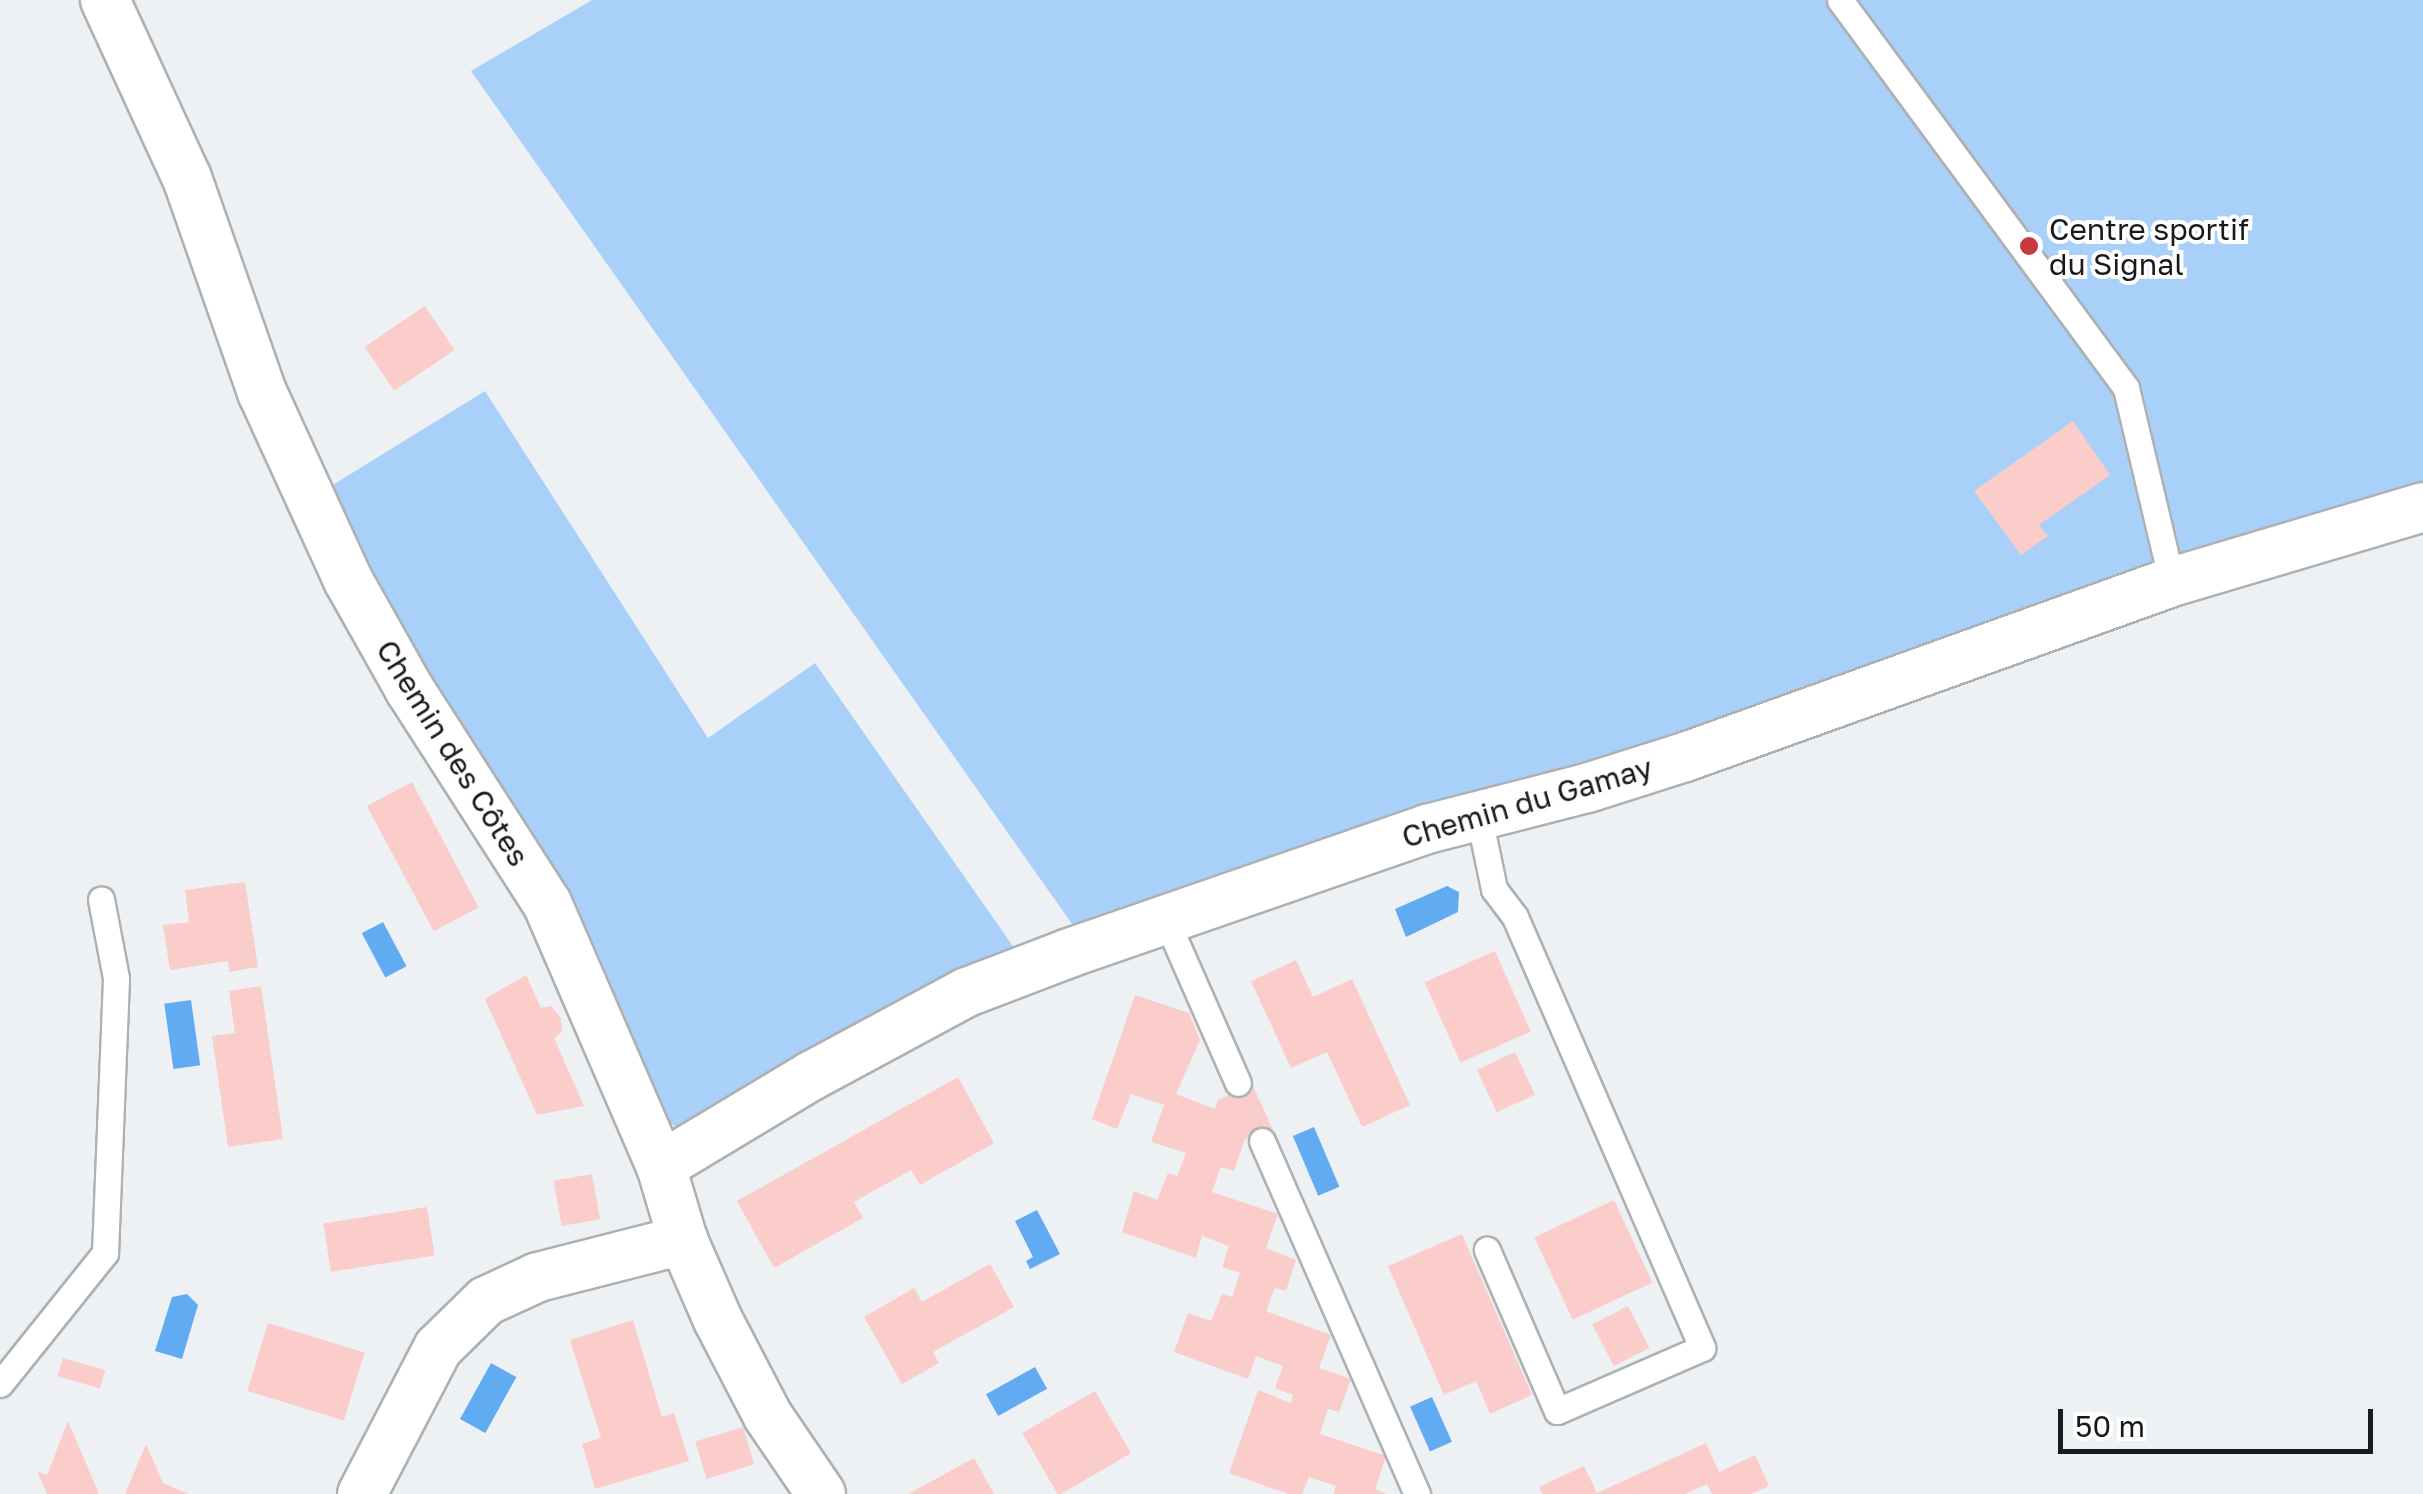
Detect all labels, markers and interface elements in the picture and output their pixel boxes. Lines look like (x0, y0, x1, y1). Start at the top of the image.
place label: Centre sportif du Signal (2049, 211, 2249, 282)
marker: Centre sportif du Signal (2018, 235, 2040, 257)
street label: Chemin des Côtes (369, 633, 537, 873)
street label: Chemin du Gamay (1398, 749, 1656, 855)
scale bar (2063, 1389, 2378, 1451)
text: 50 m (2075, 1408, 2145, 1444)

